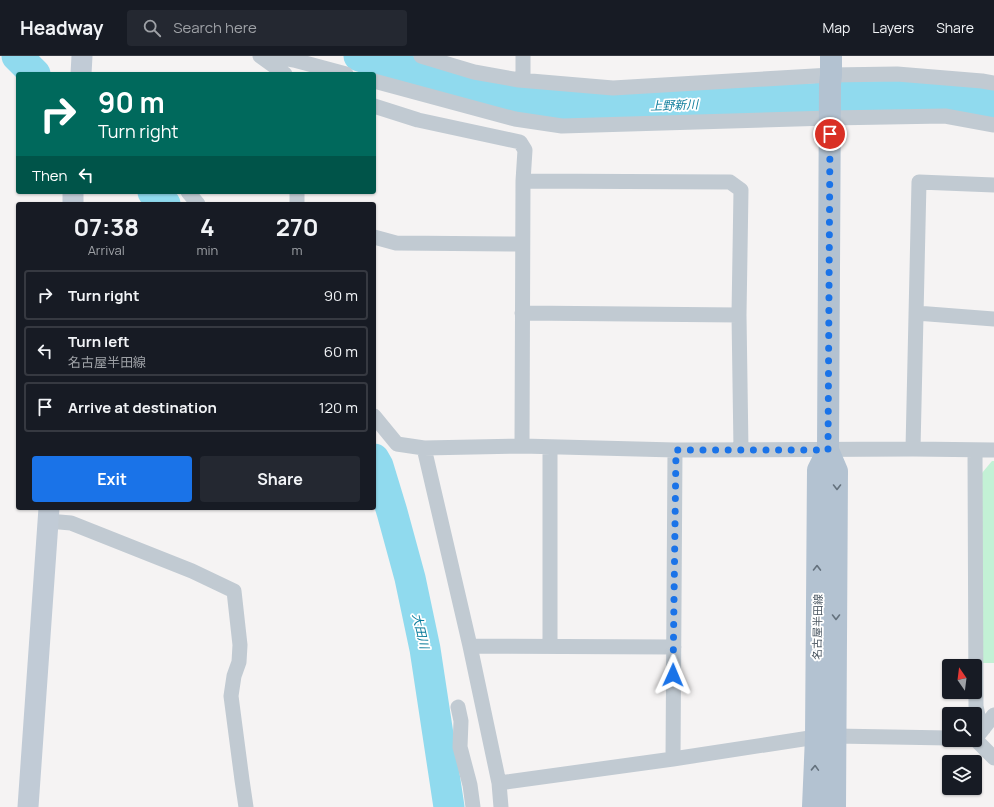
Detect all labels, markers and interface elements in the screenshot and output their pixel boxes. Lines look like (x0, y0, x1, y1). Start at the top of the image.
search box (127, 10, 407, 46)
text: Headway (20, 15, 103, 41)
icon: search (141, 17, 163, 39)
text: Search here (173, 17, 257, 38)
text: Map (822, 18, 850, 37)
text: Layers (872, 18, 914, 37)
text: Share (936, 18, 974, 37)
text: 90 m (98, 83, 165, 121)
icon: right (32, 88, 84, 140)
water label: 上野新川 (650, 96, 700, 114)
pin (813, 117, 847, 151)
text: Turn right (98, 119, 179, 143)
icon: arrive (819, 123, 841, 145)
icon: left (75, 164, 97, 186)
text: Then (32, 165, 67, 186)
text: 07:38 (73, 210, 139, 243)
text: 4 (200, 210, 215, 243)
text: 270 (276, 210, 319, 243)
text: Arrival (88, 241, 125, 259)
text: min (196, 241, 218, 259)
text: m (292, 241, 303, 259)
icon: right (34, 284, 56, 306)
text: Turn right (68, 285, 139, 306)
text: 90 m (324, 285, 358, 306)
text: Turn left (68, 331, 130, 352)
icon: left (34, 340, 56, 362)
text: 60 m (324, 341, 358, 362)
text: 名古屋半田線 (68, 353, 146, 371)
icon: arrive (34, 396, 56, 418)
text: Arrive at destination (68, 397, 217, 418)
text: 120 m (319, 397, 358, 418)
button: Exit (32, 456, 192, 502)
button: Share (200, 456, 360, 502)
one-way arrow (833, 484, 841, 490)
one-way arrow (813, 565, 821, 571)
street label: 名古屋半田線 (809, 594, 825, 660)
water label: 大田川 (409, 612, 434, 652)
one-way arrow (832, 614, 840, 620)
position arrow (652, 654, 694, 696)
north arrow (942, 659, 982, 699)
map controls (942, 659, 982, 795)
button: search (942, 707, 982, 747)
button: layers (942, 755, 982, 795)
one-way arrow (810, 765, 819, 771)

